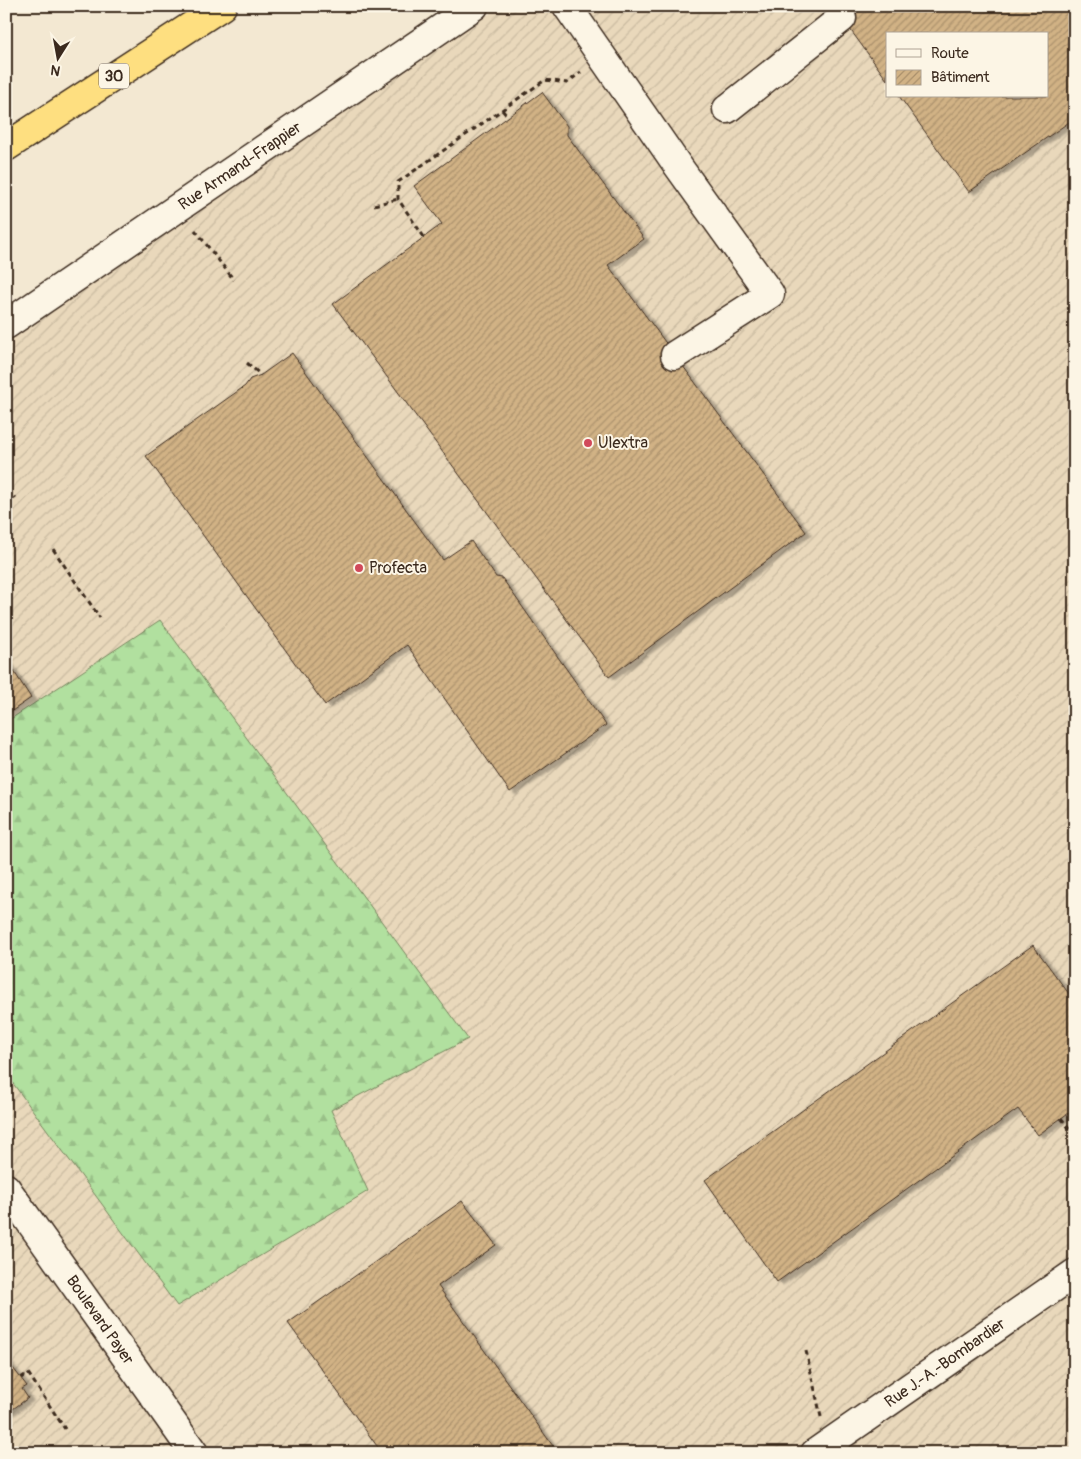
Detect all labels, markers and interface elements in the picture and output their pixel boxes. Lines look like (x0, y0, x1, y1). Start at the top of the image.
north arrow (32, 32, 82, 82)
legend (886, 32, 1048, 98)
text: Route (931, 44, 969, 63)
text: N (49, 61, 62, 80)
road number: 30 (99, 64, 129, 88)
text: Bâtiment (931, 68, 991, 87)
street label: Rue Armand-Frappier (175, 117, 306, 215)
place label: Ulextra (598, 433, 648, 453)
marker: Ulextra (582, 437, 594, 449)
place label: Profecta (369, 558, 427, 578)
marker: Profecta (353, 562, 365, 574)
street label: Boulevard Payer (62, 1271, 138, 1369)
street label: Rue J.-A.-Bombardier (881, 1314, 1010, 1412)

